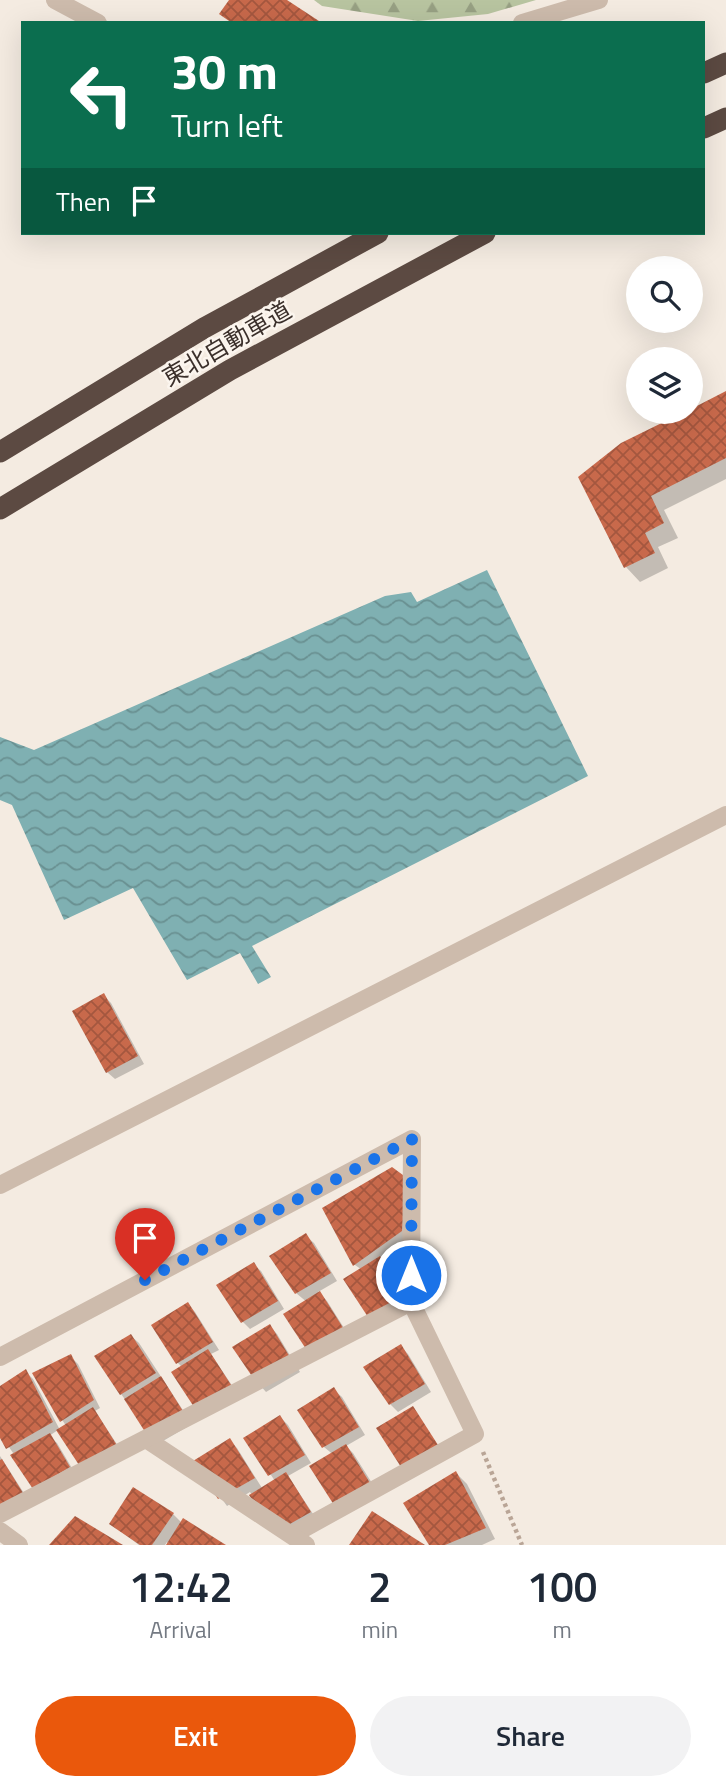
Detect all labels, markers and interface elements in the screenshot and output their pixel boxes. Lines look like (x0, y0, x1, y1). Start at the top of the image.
text: 30 m (171, 33, 278, 108)
icon: left (56, 49, 147, 140)
text: Turn left (171, 101, 283, 149)
text: Then (56, 182, 111, 221)
icon: arrive (125, 182, 163, 220)
map controls (626, 256, 703, 424)
button: search (626, 256, 703, 333)
street label: 東北自動車道 (155, 292, 298, 395)
button: layers (626, 347, 703, 424)
pin (115, 1208, 175, 1280)
icon: arrive (126, 1219, 164, 1257)
position arrow (374, 1238, 448, 1312)
text: 12:42 (129, 1554, 233, 1618)
text: 2 (368, 1554, 392, 1618)
text: 100 (527, 1554, 597, 1618)
text: Arrival (150, 1612, 212, 1647)
text: min (361, 1612, 398, 1647)
text: m (552, 1612, 572, 1647)
button: Exit (35, 1696, 356, 1776)
button: Share (370, 1696, 691, 1776)

